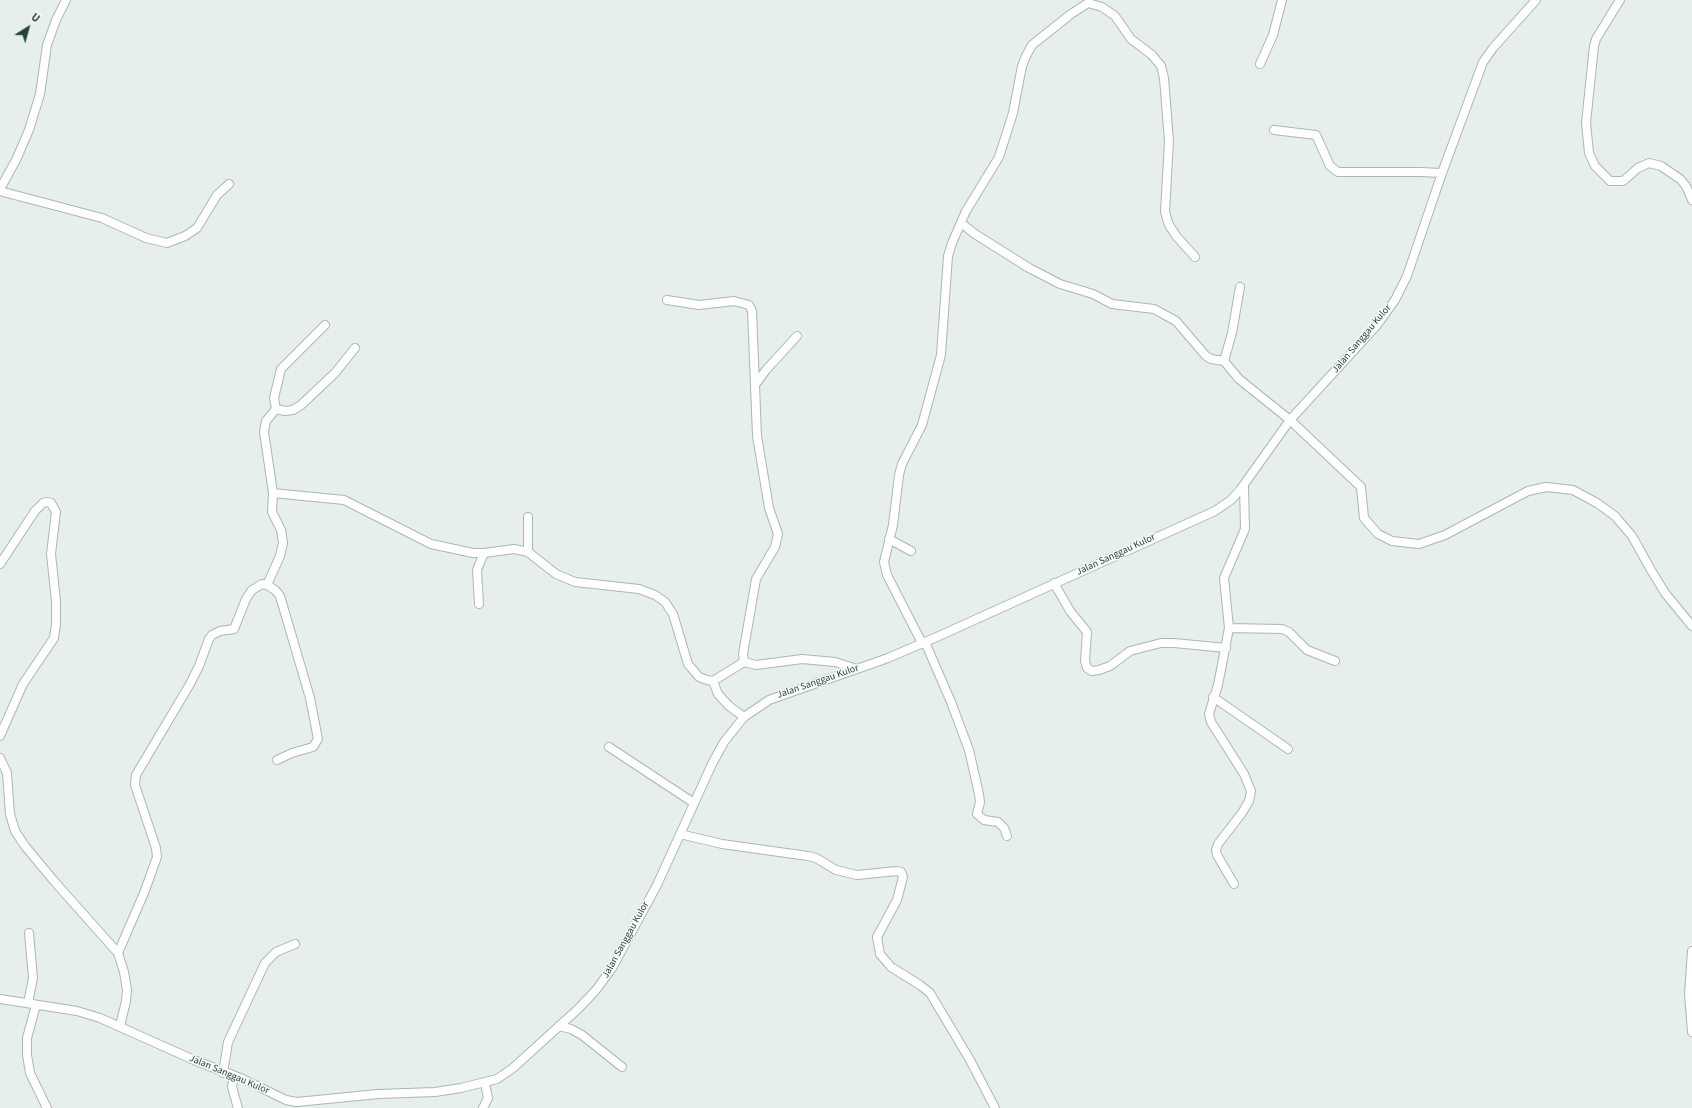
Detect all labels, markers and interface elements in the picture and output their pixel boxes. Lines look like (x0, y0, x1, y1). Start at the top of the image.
north arrow (8, 8, 48, 48)
text: U (28, 10, 43, 26)
street label: Jalan Sanggau Kulor (1330, 302, 1394, 376)
street label: Jalan Sanggau Kulor (1075, 531, 1157, 579)
street label: Jalan Sanggau Kulor (776, 662, 860, 702)
street label: Jalan Sanggau Kulor (600, 900, 652, 980)
street label: Jalan Sanggau Kulor (187, 1053, 271, 1097)

